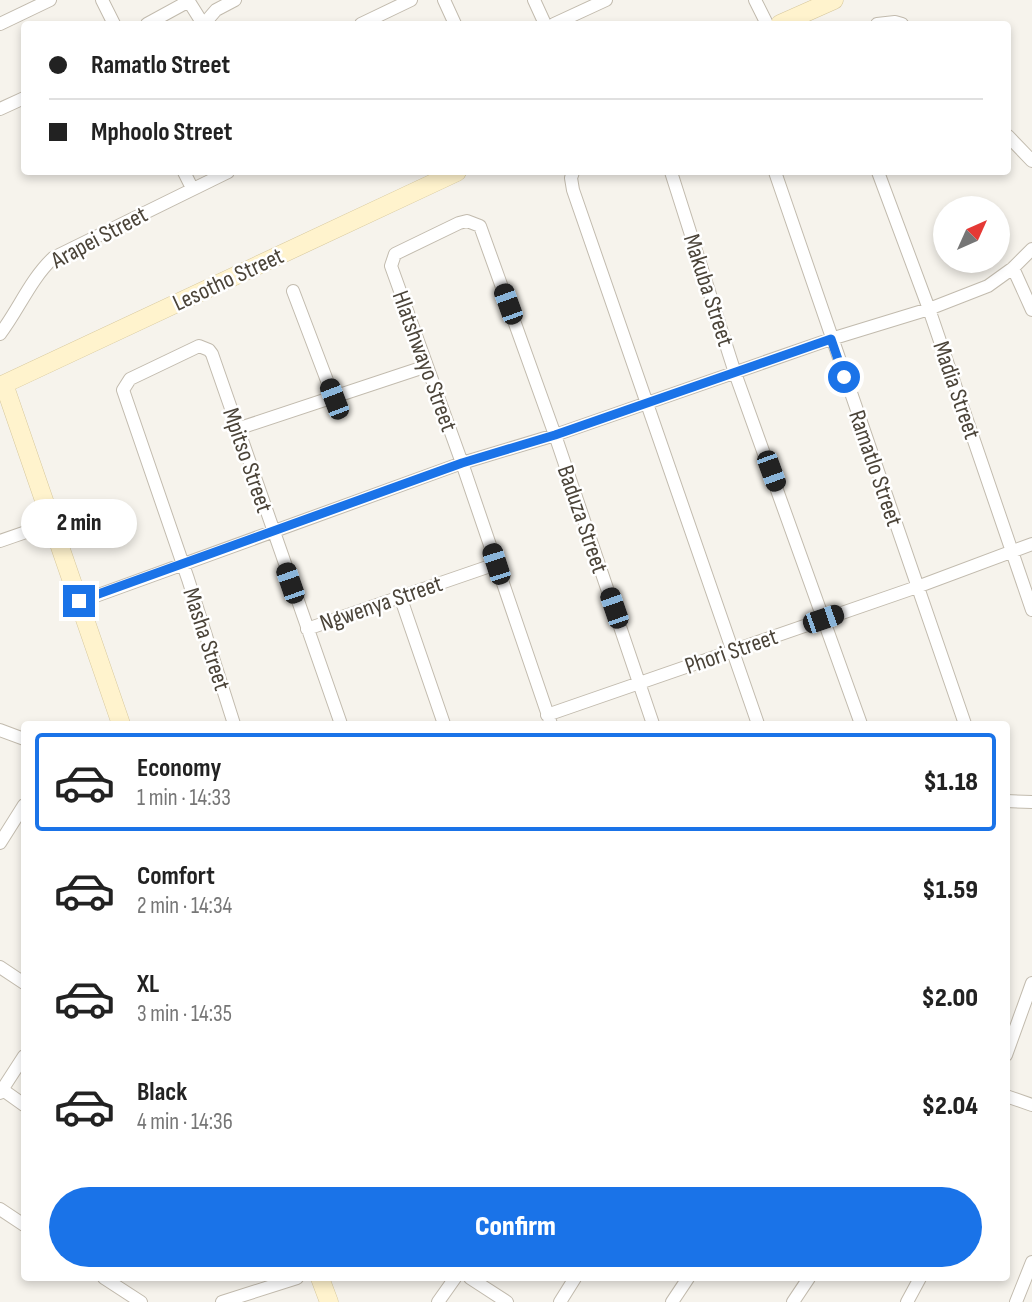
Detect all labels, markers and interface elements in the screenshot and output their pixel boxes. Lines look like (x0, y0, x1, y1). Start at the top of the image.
text: Ramatlo Street (91, 50, 230, 81)
text: Mphoolo Street (91, 117, 232, 148)
north arrow (933, 196, 1010, 273)
map controls (933, 196, 1010, 273)
street label: Arapei Street (45, 200, 152, 275)
street label: Makuba Street (677, 230, 740, 350)
street label: Lesotho Street (168, 241, 288, 318)
car (491, 281, 526, 327)
street label: Hlatshwayo Street (386, 287, 463, 436)
street label: Madia Street (926, 337, 987, 443)
route start (828, 361, 860, 393)
car (317, 376, 352, 422)
street label: Mpitso Street (216, 404, 279, 516)
street label: Ramatlo Street (842, 406, 909, 530)
car (754, 448, 789, 494)
street label: Baduza Street (551, 461, 615, 577)
callout: 2 min (21, 500, 137, 548)
text: 2 min (57, 509, 101, 537)
car (480, 541, 513, 587)
car (274, 560, 307, 606)
street label: Ngwenya Street (316, 569, 446, 638)
street label: Masha Street (176, 584, 237, 694)
route end (63, 585, 95, 617)
car (598, 585, 631, 631)
car (800, 602, 847, 636)
street label: Phori Street (681, 622, 781, 681)
icon: car (53, 751, 116, 814)
text: Economy (137, 753, 221, 784)
text: $1.18 (923, 767, 978, 798)
text: 1 min · 14:33 (137, 784, 231, 812)
icon: car (53, 859, 116, 922)
text: Comfort (137, 861, 215, 892)
text: $1.59 (922, 875, 978, 906)
text: 2 min · 14:34 (137, 892, 232, 920)
icon: car (53, 967, 116, 1030)
text: XL (137, 969, 159, 1000)
text: $2.00 (922, 983, 978, 1014)
text: 3 min · 14:35 (137, 1000, 232, 1028)
icon: car (53, 1075, 116, 1138)
text: Black (137, 1077, 187, 1108)
text: $2.04 (922, 1091, 978, 1122)
text: 4 min · 14:36 (137, 1108, 233, 1136)
button: Confirm (49, 1187, 982, 1267)

